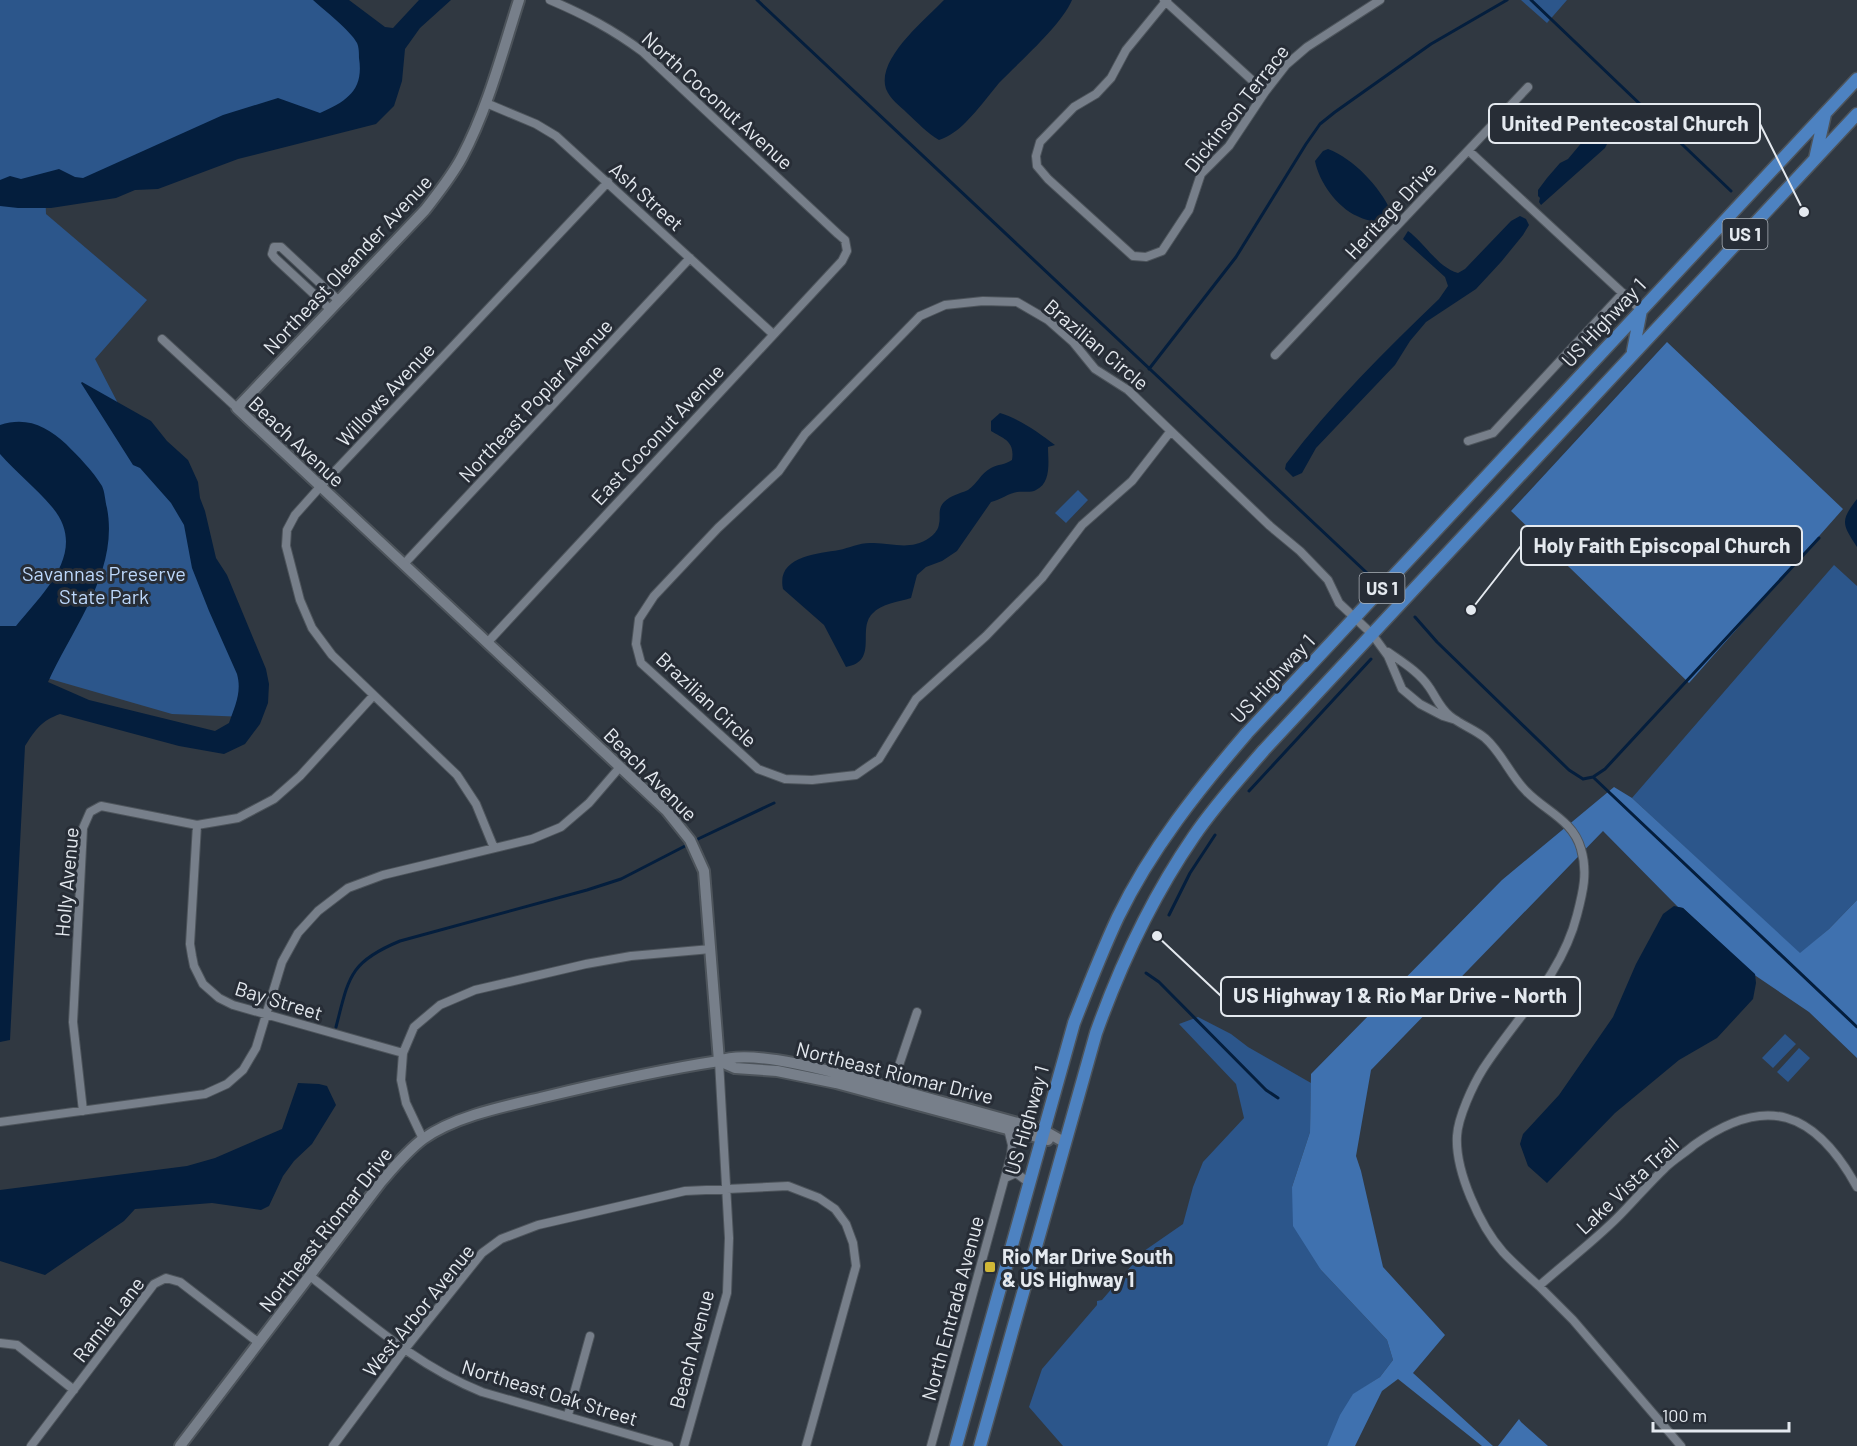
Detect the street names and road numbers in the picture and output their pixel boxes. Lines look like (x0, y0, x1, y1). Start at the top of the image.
street label: North Coconut Avenue (638, 26, 798, 174)
street label: Dickinson Terrace (1179, 39, 1293, 177)
street label: Ash Street (605, 157, 689, 235)
street label: Heritage Drive (1339, 157, 1441, 263)
street label: Northeast Oleander Avenue (258, 169, 436, 359)
road number: US 1 (1722, 219, 1768, 249)
street label: US Highway 1 (1556, 273, 1650, 371)
street label: Brazilian Circle (1040, 293, 1154, 395)
street label: Northeast Poplar Avenue (453, 313, 617, 487)
street label: Willows Avenue (331, 337, 439, 451)
street label: East Coconut Avenue (586, 359, 728, 509)
street label: Beach Avenue (244, 391, 350, 491)
road number: US 1 (1360, 573, 1404, 603)
street label: US Highway 1 (1225, 629, 1319, 727)
street label: Brazilian Circle (652, 646, 762, 752)
street label: Beach Avenue (599, 722, 703, 826)
street label: Holly Avenue (49, 826, 83, 938)
street label: Bay Street (232, 975, 326, 1025)
street label: Northeast Riomar Drive (794, 1036, 996, 1108)
street label: US Highway 1 (999, 1063, 1053, 1177)
street label: Lake Vista Trail (1571, 1131, 1683, 1239)
street label: Northeast Riomar Drive (253, 1142, 397, 1316)
street label: North Entrada Avenue (916, 1213, 988, 1403)
street label: West Arbor Avenue (357, 1239, 479, 1381)
street label: Ramie Lane (67, 1272, 149, 1366)
street label: Beach Avenue (664, 1287, 718, 1411)
street label: Northeast Oak Street (459, 1354, 641, 1430)

